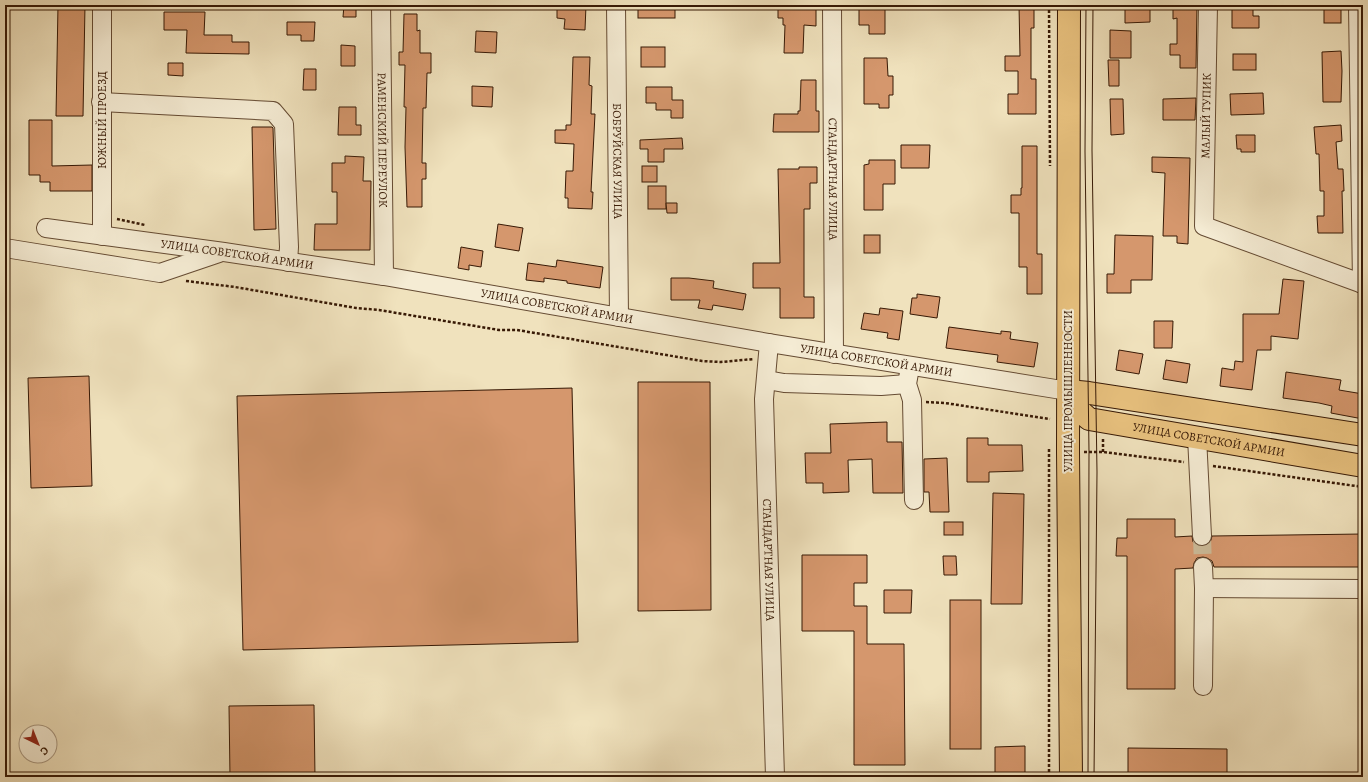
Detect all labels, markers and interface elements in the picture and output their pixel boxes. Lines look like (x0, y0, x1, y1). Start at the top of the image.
street label: ЮЖНЫЙ ПРОЕЗД (94, 71, 110, 169)
street label: РАМЕНСКИЙ ПЕРЕУЛОК (374, 72, 391, 208)
street label: МАЛЫЙ ТУПИК (1197, 73, 1215, 159)
street label: БОБРУЙСКАЯ УЛИЦА (609, 103, 626, 220)
street label: СТАНДАРТНАЯ УЛИЦА (825, 118, 841, 241)
street label: УЛИЦА СОВЕТСКОЙ АРМИИ (160, 236, 315, 273)
street label: УЛИЦА СОВЕТСКОЙ АРМИИ (480, 285, 634, 327)
street label: УЛИЦА ПРОМЫШЛЕННОСТИ (1060, 310, 1076, 472)
street label: УЛИЦА СОВЕТСКОЙ АРМИИ (799, 340, 954, 380)
street label: УЛИЦА СОВЕТСКОЙ АРМИИ (1132, 419, 1286, 460)
street label: СТАНДАРТНАЯ УЛИЦА (759, 498, 778, 622)
north arrow (18, 724, 58, 764)
text: С (37, 743, 52, 759)

